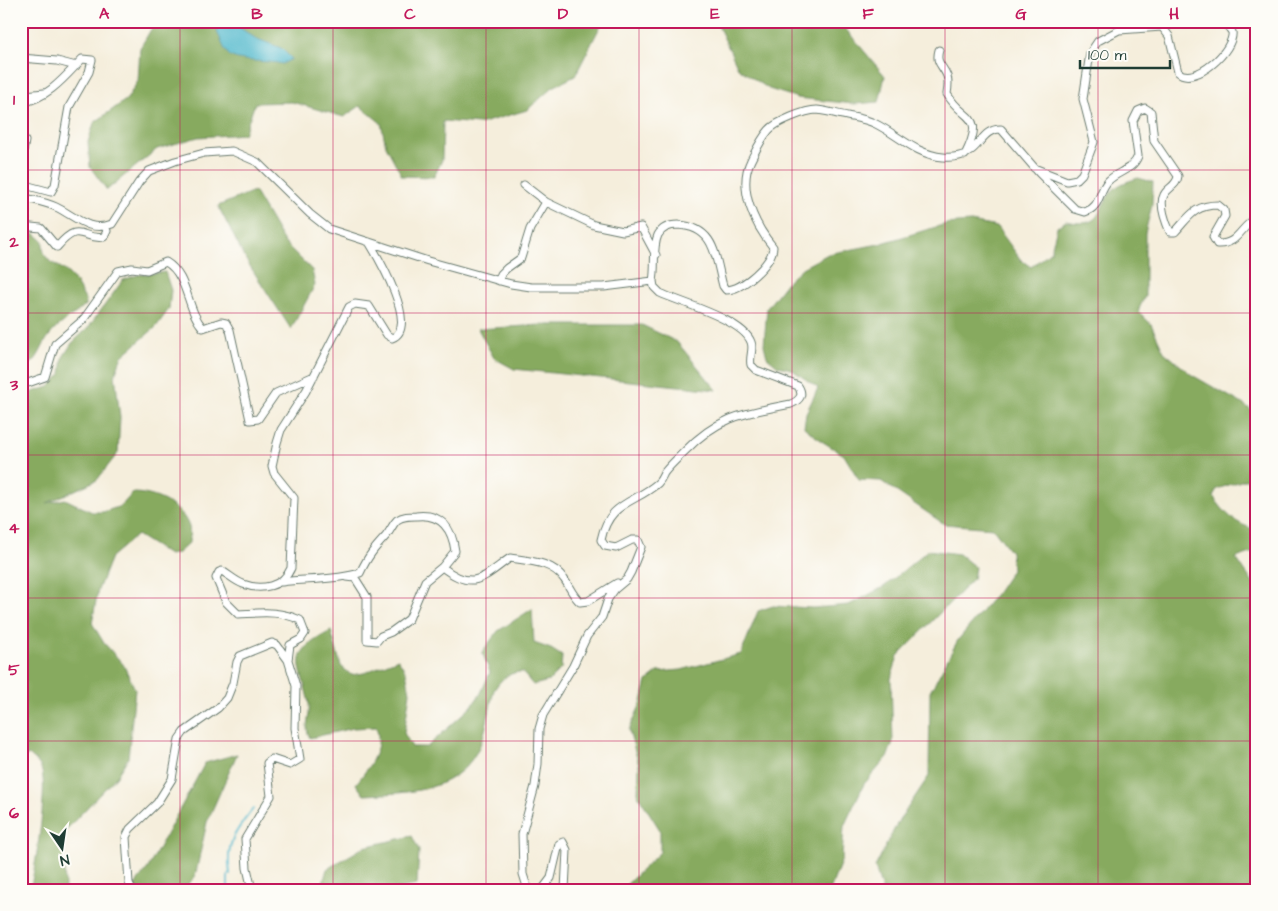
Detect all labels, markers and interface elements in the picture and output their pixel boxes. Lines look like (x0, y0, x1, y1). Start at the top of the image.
text: A (99, 3, 110, 25)
text: B (251, 3, 263, 25)
text: C (404, 3, 416, 25)
text: D (558, 3, 569, 25)
text: E (710, 3, 720, 25)
text: F (862, 3, 874, 25)
text: G (1015, 3, 1027, 25)
text: H (1169, 3, 1179, 25)
scale bar (1080, 38, 1170, 70)
text: 100 m (1088, 45, 1127, 66)
text: 1 (13, 89, 16, 111)
text: 2 (8, 231, 19, 253)
text: 3 (9, 374, 19, 396)
text: 4 (9, 517, 20, 539)
text: 5 (8, 659, 20, 681)
text: 6 (9, 802, 19, 824)
north arrow (38, 824, 88, 874)
text: N (58, 849, 71, 870)

